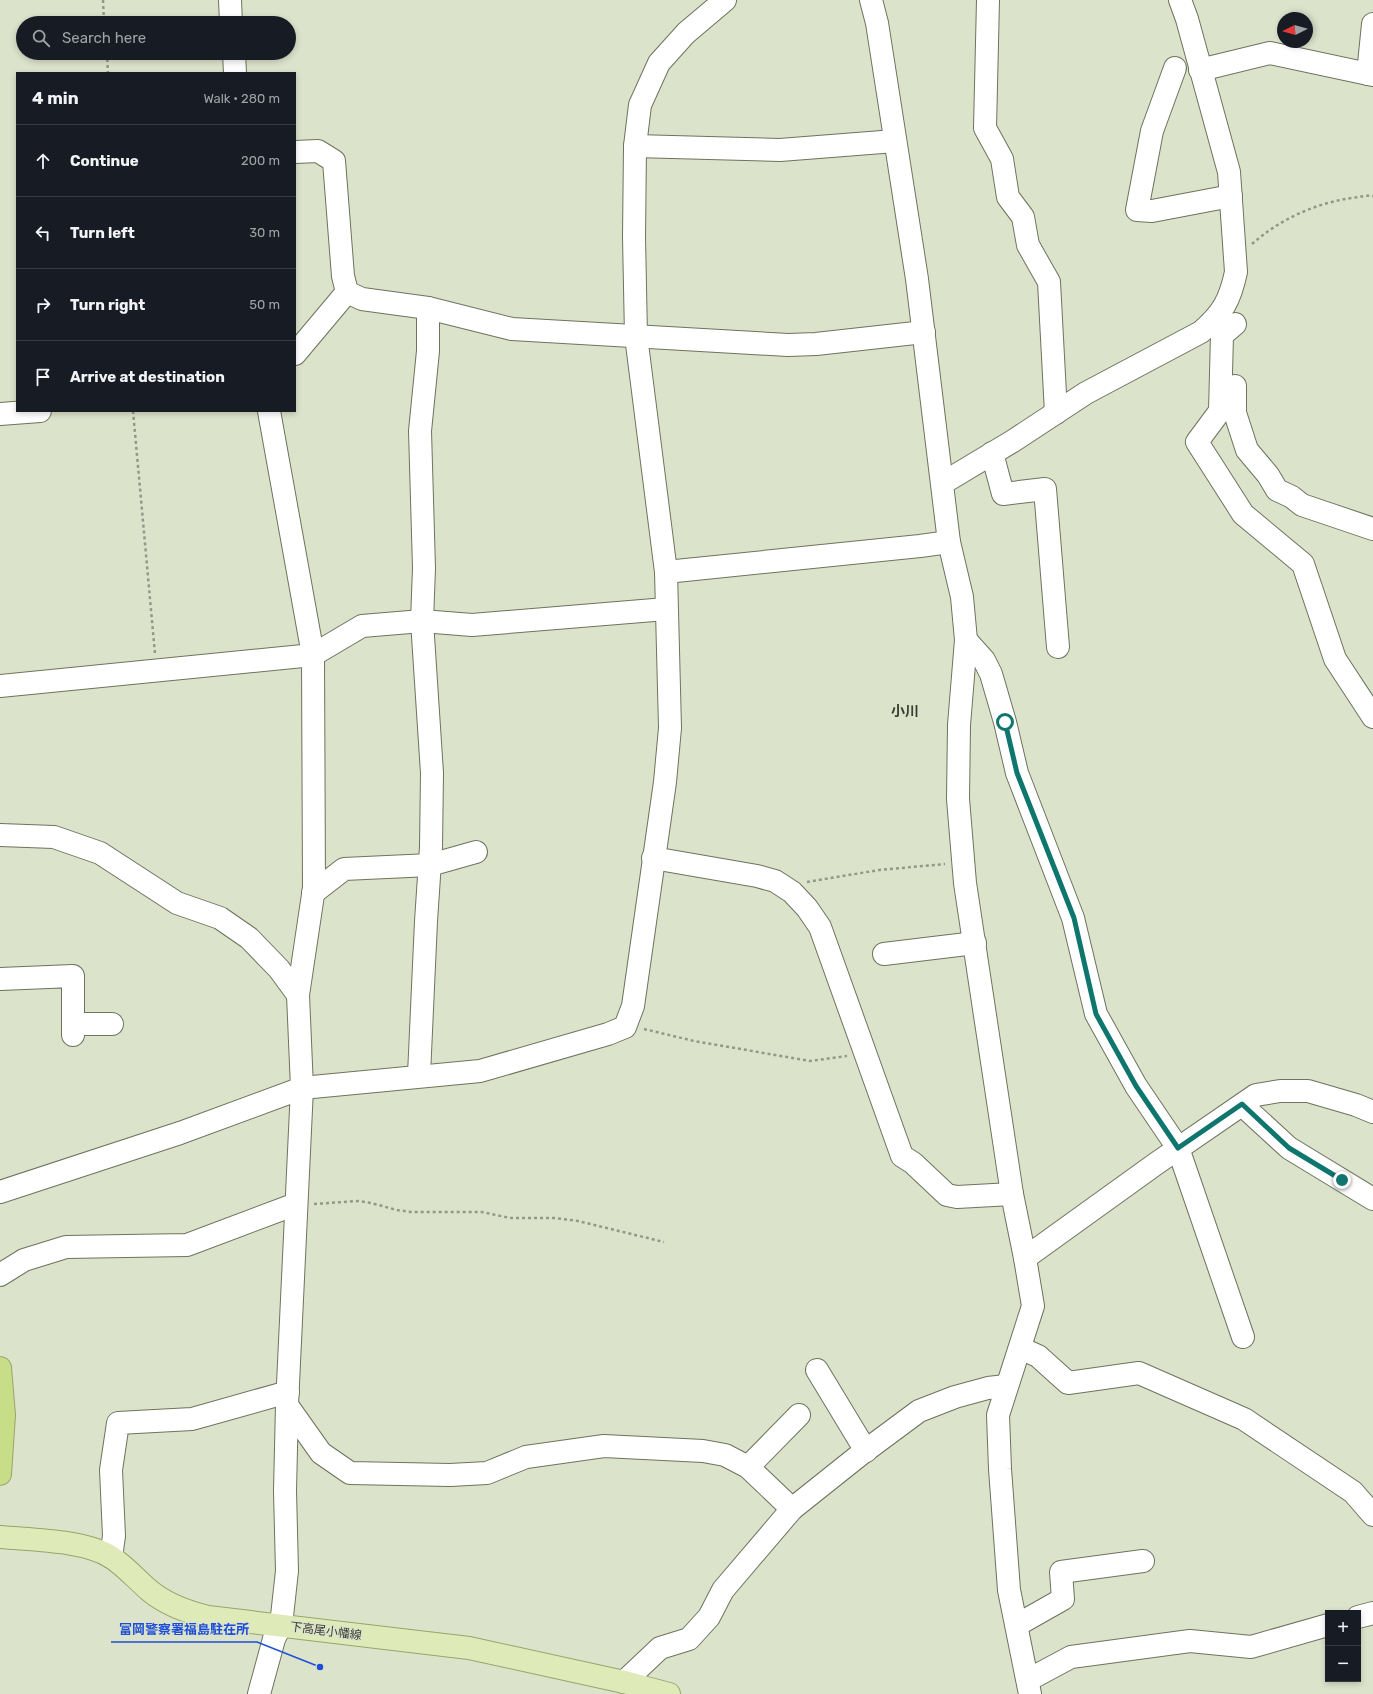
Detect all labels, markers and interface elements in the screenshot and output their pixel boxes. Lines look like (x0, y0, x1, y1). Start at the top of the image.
north arrow (1277, 12, 1313, 48)
search box (16, 16, 296, 60)
icon: search (30, 27, 52, 49)
text: Search here (62, 29, 146, 47)
text: 4 min (32, 88, 79, 108)
text: Walk · 280 m (203, 91, 280, 106)
icon: ahead (32, 150, 54, 172)
text: Continue (70, 152, 139, 170)
text: 200 m (241, 153, 280, 168)
icon: left (32, 222, 54, 244)
text: Turn left (70, 224, 135, 242)
text: 30 m (249, 225, 280, 240)
icon: right (32, 294, 54, 316)
text: Turn right (70, 296, 145, 314)
text: 50 m (249, 297, 280, 312)
icon: arrive (32, 366, 54, 388)
text: Arrive at destination (70, 368, 225, 386)
district label: 小川 (891, 703, 919, 720)
route start (996, 713, 1014, 731)
route end (1333, 1171, 1351, 1189)
map controls (1325, 1610, 1361, 1682)
button: + (1325, 1610, 1361, 1646)
callout: 富岡警察署福島駐在所 (111, 1617, 257, 1642)
street label: 下高尾小幡線 (289, 1620, 363, 1642)
text: 富岡警察署福島駐在所 (119, 1622, 249, 1637)
button: − (1325, 1646, 1361, 1682)

